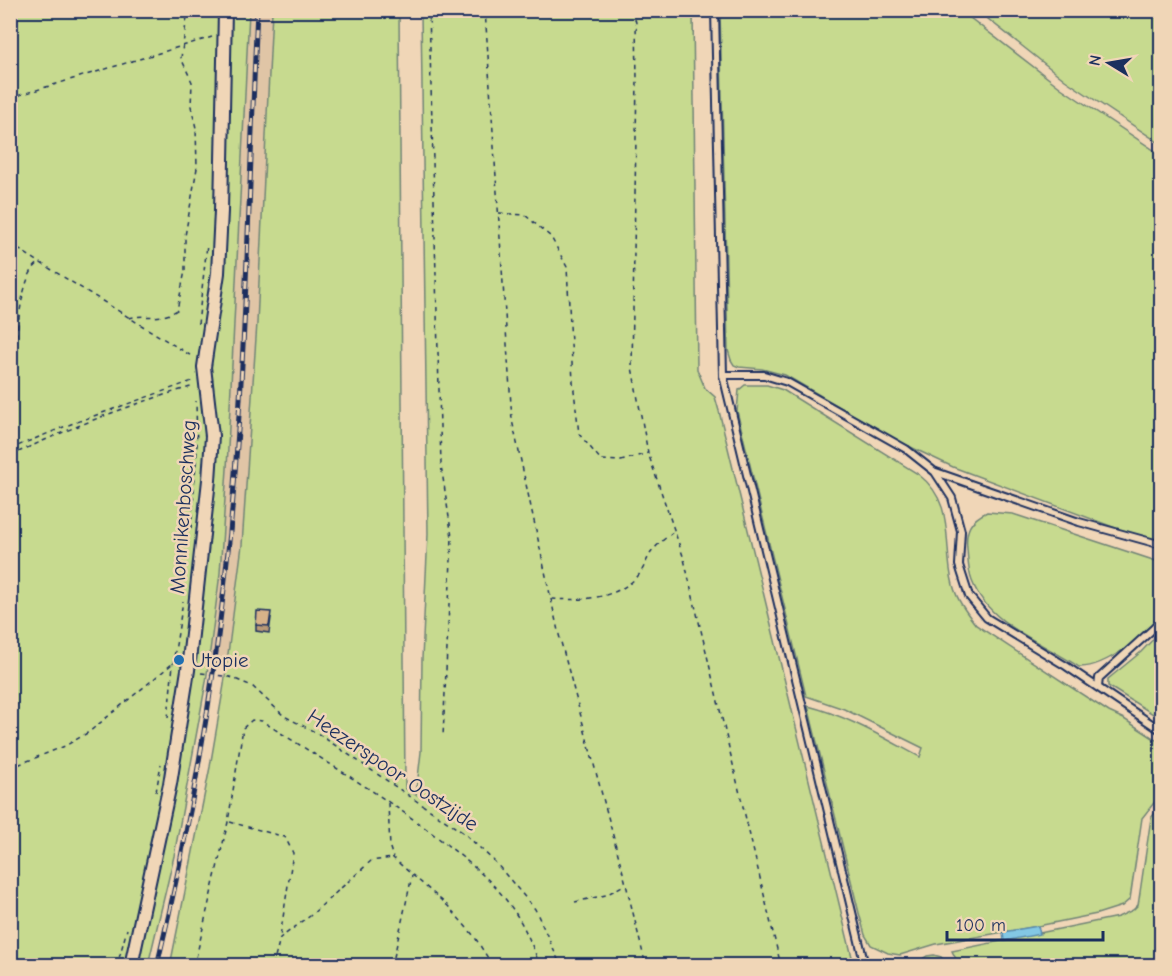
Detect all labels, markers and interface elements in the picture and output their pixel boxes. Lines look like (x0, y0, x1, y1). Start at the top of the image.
north arrow (1079, 33, 1139, 93)
text: N (1085, 53, 1105, 67)
street label: Monnikenboschweg (165, 419, 201, 595)
place label: Utopie (191, 648, 248, 672)
marker: Utopie (172, 653, 186, 667)
street label: Heezerspoor Oostzijde (303, 704, 483, 836)
scale bar (947, 904, 1103, 942)
text: 100 m (956, 915, 1006, 936)

